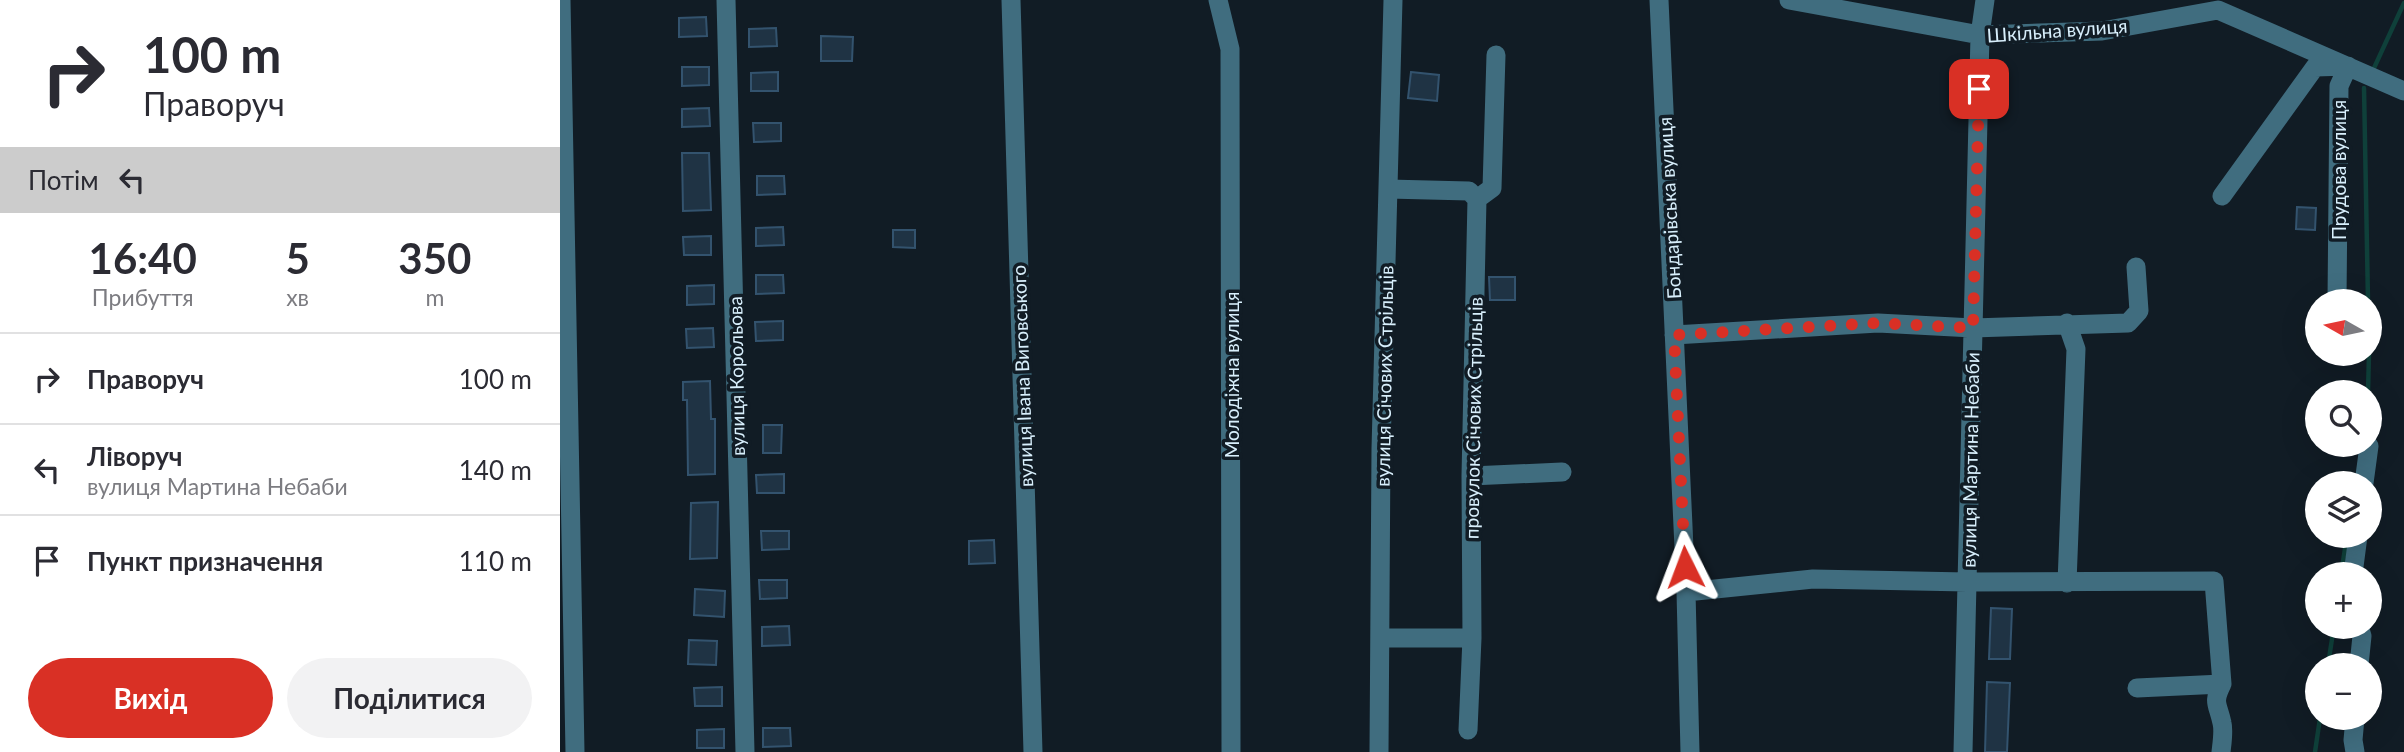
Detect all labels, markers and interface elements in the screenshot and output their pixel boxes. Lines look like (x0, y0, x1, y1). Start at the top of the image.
street label: Шкільна вулиця (1986, 14, 2128, 46)
text: 100 m (143, 25, 281, 83)
icon: right (28, 28, 119, 119)
pin (1949, 59, 2009, 119)
icon: arrive (1960, 70, 1998, 108)
text: Праворуч (143, 84, 285, 123)
street label: Прудова вулиця (2327, 100, 2350, 240)
street label: Бондарівська вулиця (1653, 116, 1685, 300)
icon: left (113, 161, 151, 199)
text: Потім (28, 164, 99, 196)
text: 16:40 (89, 233, 197, 283)
text: 5 (285, 233, 310, 283)
text: 350 (398, 233, 471, 283)
street label: вулиця Івана Виговського (1007, 265, 1037, 487)
street label: вулиця Січових Стрільців (1371, 265, 1397, 487)
text: Прибуття (92, 283, 194, 311)
text: хв (286, 283, 309, 311)
text: m (425, 283, 444, 311)
north arrow (2305, 289, 2382, 366)
map controls (2305, 289, 2382, 730)
street label: Молодіжна вулиця (1220, 292, 1243, 458)
street label: вулиця Корольова (723, 296, 749, 456)
street label: провулок Січових Стрільців (1459, 297, 1487, 539)
street label: вулиця Мартина Небаби (1957, 352, 1983, 568)
icon: right (28, 360, 66, 398)
text: Праворуч (87, 363, 204, 395)
text: 100 m (459, 363, 532, 395)
button: search (2305, 380, 2382, 457)
text: Ліворуч (87, 440, 183, 472)
icon: left (28, 451, 66, 489)
text: 140 m (459, 454, 532, 486)
button: layers (2305, 471, 2382, 548)
text: вулиця Мартина Небаби (87, 472, 348, 500)
position arrow (1648, 530, 1722, 604)
icon: arrive (28, 542, 66, 580)
text: Пункт призначення (87, 545, 323, 577)
text: 110 m (459, 545, 532, 577)
button: + (2305, 562, 2382, 639)
button: − (2305, 653, 2382, 730)
button: Вихід (28, 658, 273, 738)
button: Поділитися (287, 658, 532, 738)

